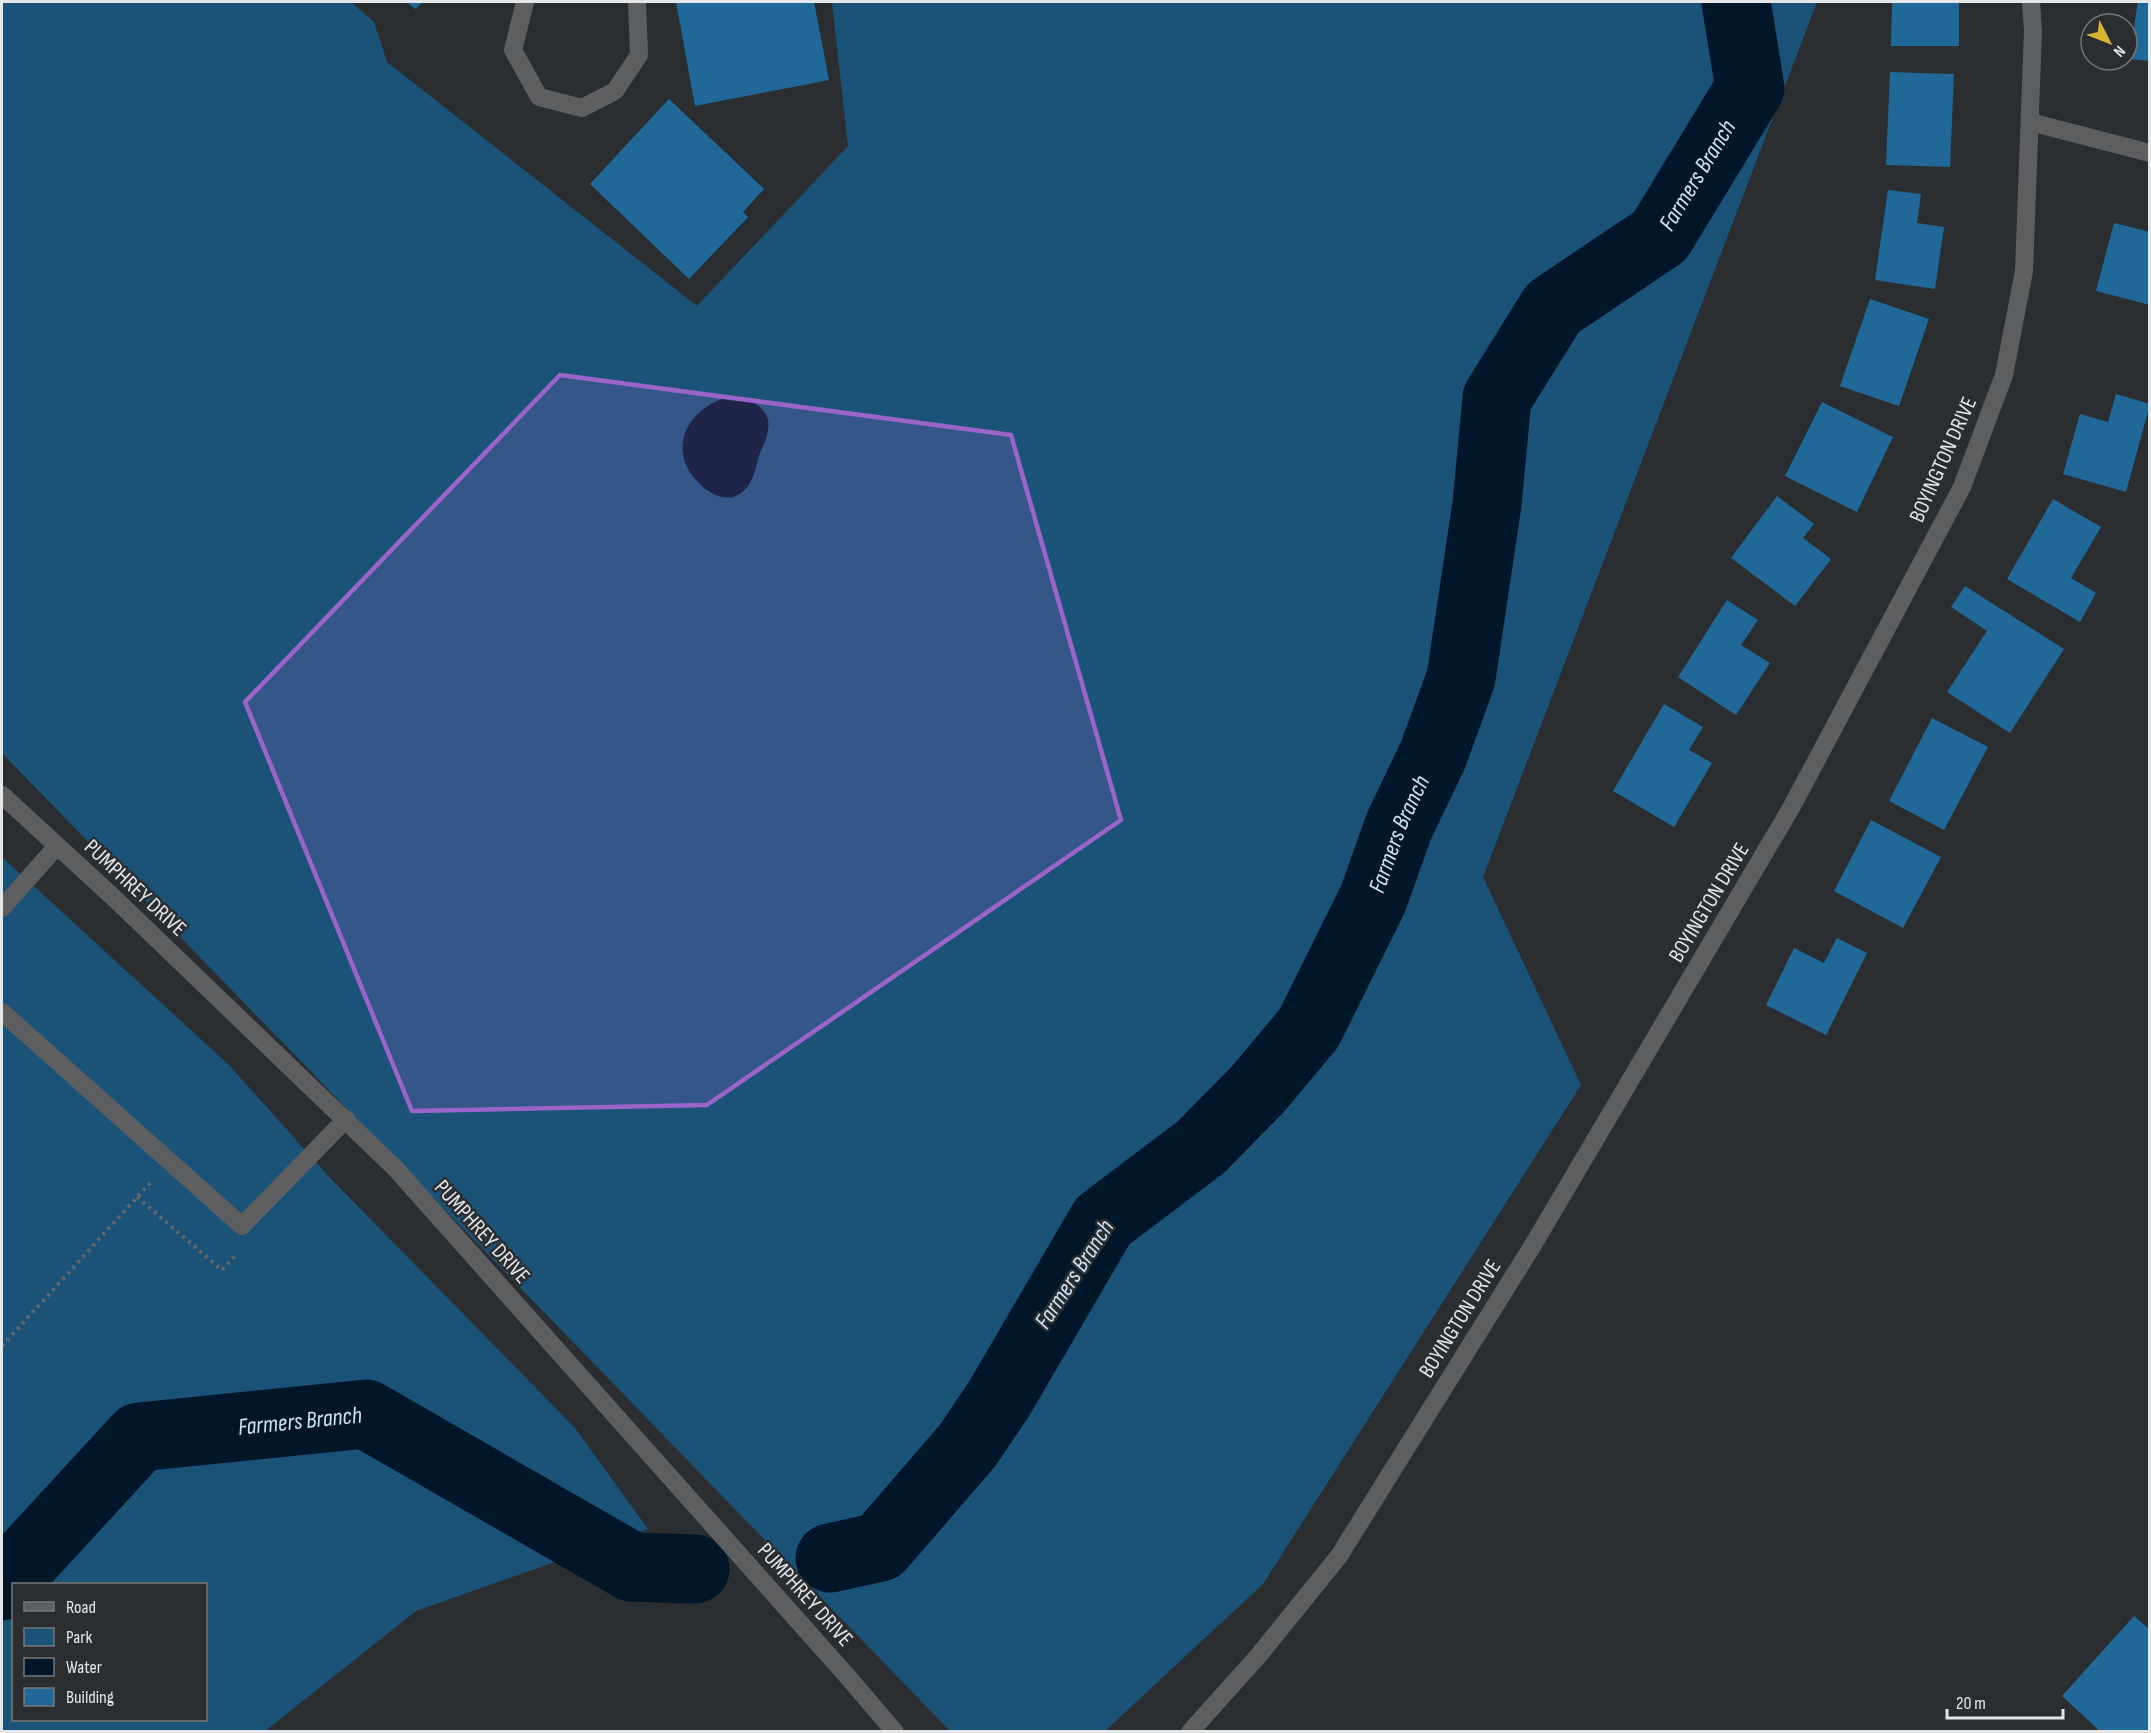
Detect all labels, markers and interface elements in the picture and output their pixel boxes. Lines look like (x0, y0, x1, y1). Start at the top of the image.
north arrow (2079, 12, 2139, 72)
text: N (2109, 42, 2129, 61)
water label: Farmers Branch (1653, 115, 1742, 236)
street label: BOYINGTON DRIVE (1904, 393, 1983, 526)
water label: Farmers Branch (1362, 771, 1436, 897)
street label: PUMPHREY DRIVE (78, 834, 192, 942)
street label: BOYINGTON DRIVE (1663, 838, 1755, 967)
street label: PUMPHREY DRIVE (428, 1175, 535, 1289)
water label: Farmers Branch (1028, 1214, 1120, 1334)
street label: BOYINGTON DRIVE (1413, 1255, 1507, 1383)
water label: Farmers Branch (236, 1401, 363, 1442)
street label: PUMPHREY DRIVE (751, 1538, 858, 1652)
legend (12, 1583, 207, 1721)
text: Road (66, 1597, 96, 1618)
text: Park (66, 1627, 92, 1648)
text: Water (66, 1657, 102, 1678)
scale bar (1947, 1682, 2062, 1720)
text: Building (66, 1687, 114, 1708)
text: 20 m (1956, 1693, 1986, 1714)

